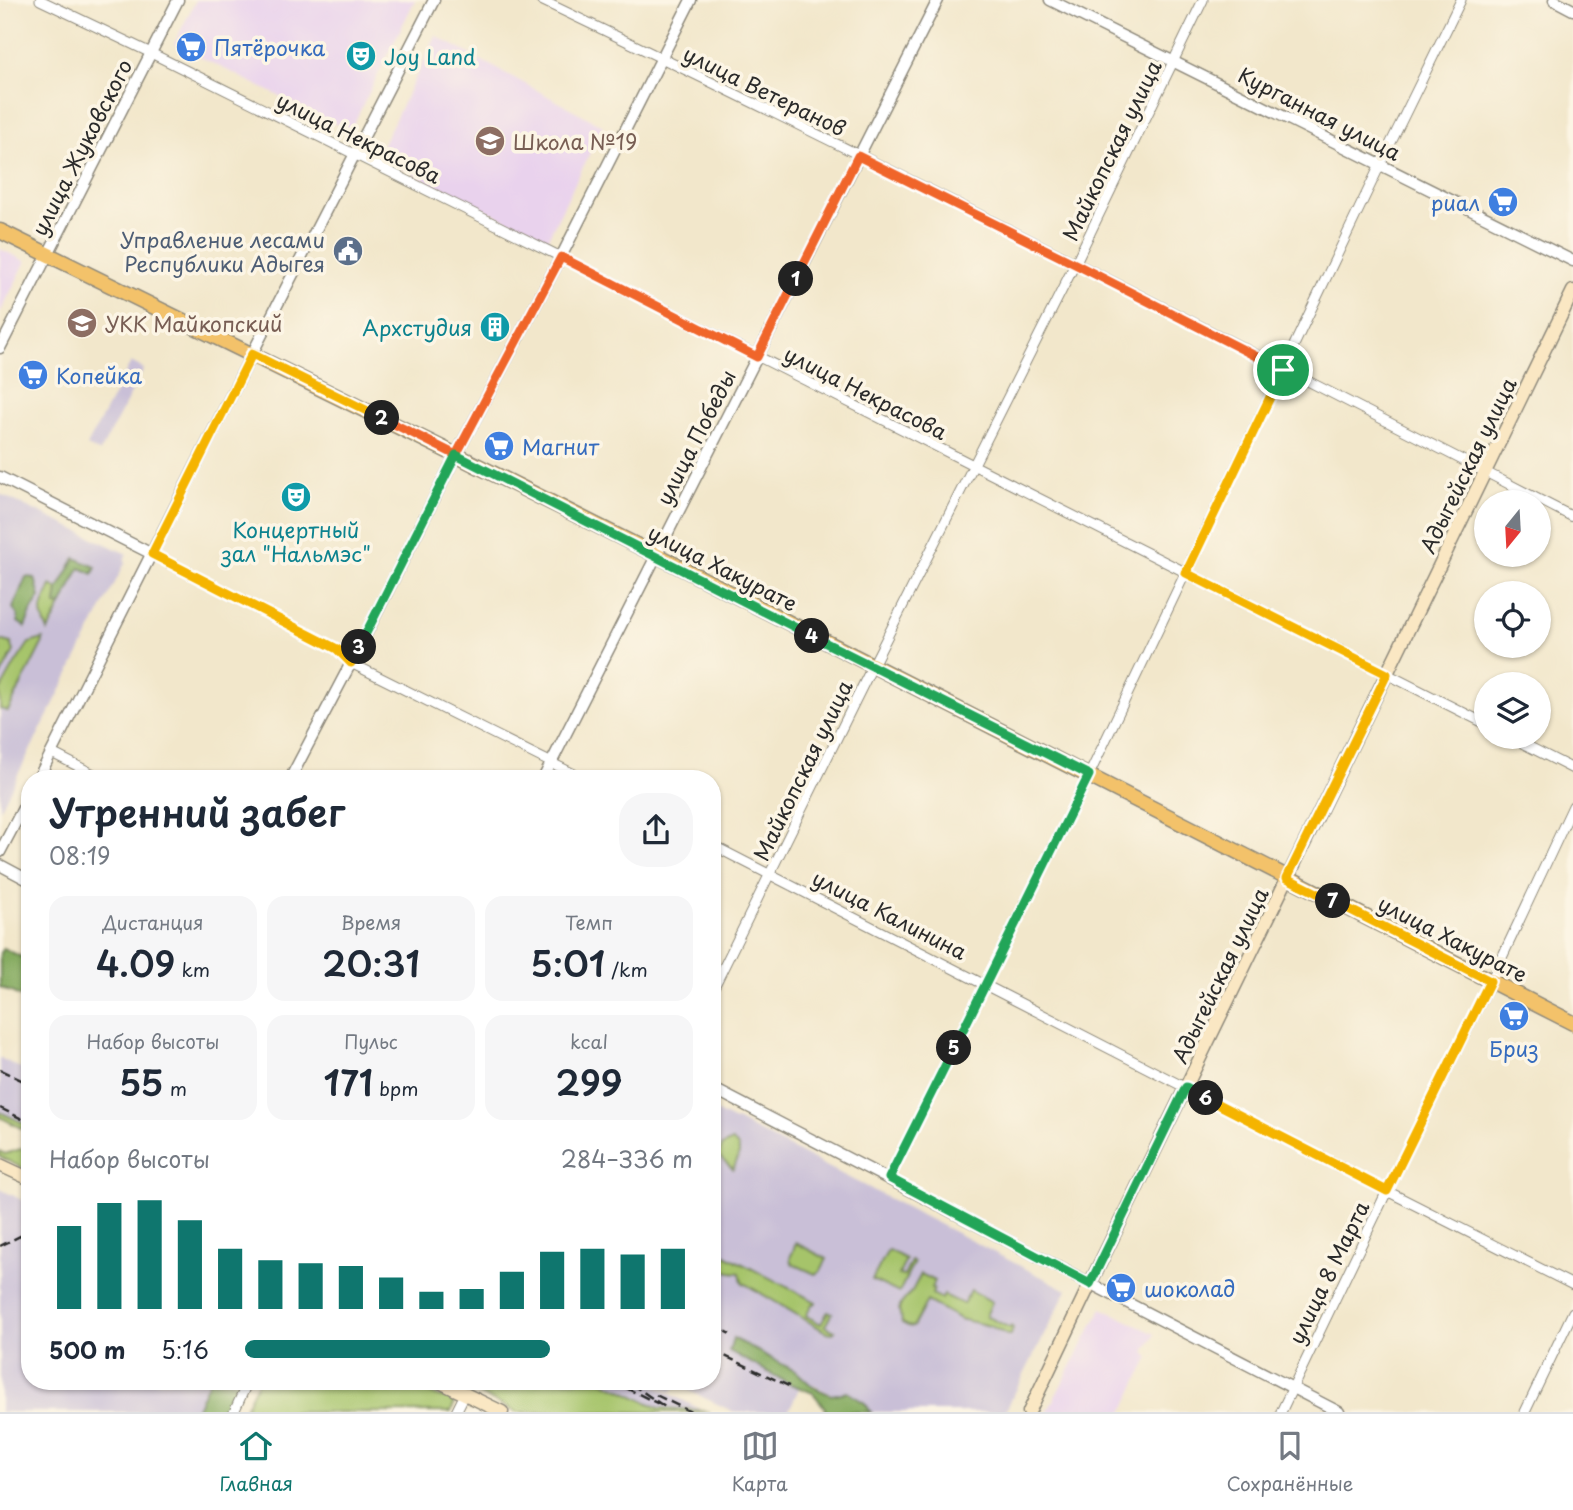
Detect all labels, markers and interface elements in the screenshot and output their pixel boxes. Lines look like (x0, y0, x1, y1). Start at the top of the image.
supermarket icon: Пятёрочка (174, 30, 208, 64)
place label: Пятёрочка (214, 31, 326, 63)
street label: улица Ветеранов (678, 37, 852, 143)
theatre icon: Joy Land (344, 39, 378, 73)
place label: Joy Land (384, 40, 476, 72)
street label: улица Жуковского (23, 53, 139, 241)
street label: Майкопская улица (1053, 54, 1169, 246)
street label: Курганная улица (1233, 58, 1408, 168)
street label: улица Некрасова (271, 83, 447, 191)
school or university icon: Школа №19 (473, 124, 507, 158)
place label: Школа №19 (513, 125, 637, 157)
supermarket icon: риал (1486, 185, 1520, 219)
place label: риал (1430, 186, 1480, 218)
place label: Управление лесами Республики Адыгея (120, 223, 325, 279)
public building icon: Управление лесами Республики Адыгея (331, 234, 365, 268)
pin: 1 (778, 262, 814, 296)
text: 1 (791, 264, 800, 292)
school or university icon: УКК Майкопский (65, 306, 99, 340)
place label: УКК Майкопский (105, 307, 282, 339)
building icon: Архстудия (478, 310, 512, 344)
place label: Архстудия (362, 311, 472, 343)
street label: улица Некрасова (779, 337, 953, 447)
pin (1253, 340, 1313, 400)
icon: arrive (1264, 351, 1302, 389)
supermarket icon: Копейка (16, 358, 50, 392)
place label: Копейка (56, 359, 142, 391)
street label: улица Победы (647, 364, 743, 510)
street label: Адыгейская улица (1411, 371, 1524, 558)
pin: 2 (364, 400, 400, 436)
text: 2 (375, 403, 388, 431)
supermarket icon: Магнит (482, 429, 516, 463)
place label: Магнит (522, 430, 599, 462)
theatre icon: Концертный зал "Нальмэс" (279, 480, 313, 514)
north arrow (1474, 490, 1550, 567)
map controls (1474, 490, 1551, 749)
place label: Концертный зал "Нальмэс" (220, 513, 371, 569)
street label: улица Хакурате (643, 516, 803, 618)
button: locate (1474, 581, 1551, 658)
pin: 4 (794, 618, 830, 654)
text: 4 (805, 621, 818, 649)
pin: 3 (342, 630, 376, 664)
text: 3 (352, 632, 365, 660)
button: layers (1474, 672, 1551, 749)
street label: Майкопская улица (744, 674, 860, 866)
text: Утренний забег (49, 783, 345, 840)
button: share (619, 793, 693, 867)
text: 08:19 (49, 838, 111, 873)
street label: улица Калинина (807, 861, 974, 967)
street label: Адыгейская улица (1163, 881, 1276, 1068)
pin: 7 (1316, 884, 1350, 918)
text: 7 (1327, 886, 1338, 914)
street label: улица Хакурате (1373, 887, 1533, 989)
text: Дистанция (103, 908, 203, 936)
text: Время (341, 908, 401, 936)
text: Темп (565, 908, 613, 936)
text: 4.09 (96, 936, 175, 989)
text: 20:31 (322, 936, 420, 989)
text: 5:01 (530, 936, 605, 989)
text: km (175, 955, 210, 983)
text: /km (605, 955, 648, 983)
supermarket icon: Бриз (1497, 999, 1531, 1033)
text: Набор высоты (86, 1027, 220, 1055)
text: Пульс (344, 1027, 398, 1055)
text: kcal (570, 1027, 608, 1055)
pin: 5 (936, 1030, 972, 1066)
place label: Бриз (1489, 1032, 1539, 1064)
text: 5 (947, 1033, 960, 1061)
text: 55 (119, 1055, 164, 1108)
text: 171 (323, 1055, 373, 1108)
text: 299 (556, 1055, 622, 1108)
text: m (164, 1074, 187, 1102)
text: bpm (373, 1074, 419, 1102)
pin: 6 (1188, 1080, 1224, 1116)
text: 6 (1199, 1083, 1212, 1111)
text: Набор высоты (49, 1141, 210, 1176)
text: 284–336 m (561, 1141, 693, 1176)
street label: улица 8 Марта (1279, 1195, 1377, 1349)
supermarket icon: шоколад (1104, 1271, 1138, 1305)
place label: шоколад (1144, 1272, 1235, 1304)
text: 500 m (49, 1332, 126, 1367)
text: 5:16 (161, 1332, 209, 1367)
tab: Главная (219, 1427, 293, 1497)
tab: Карта (732, 1427, 788, 1497)
tab: Сохранённые (1227, 1427, 1354, 1497)

